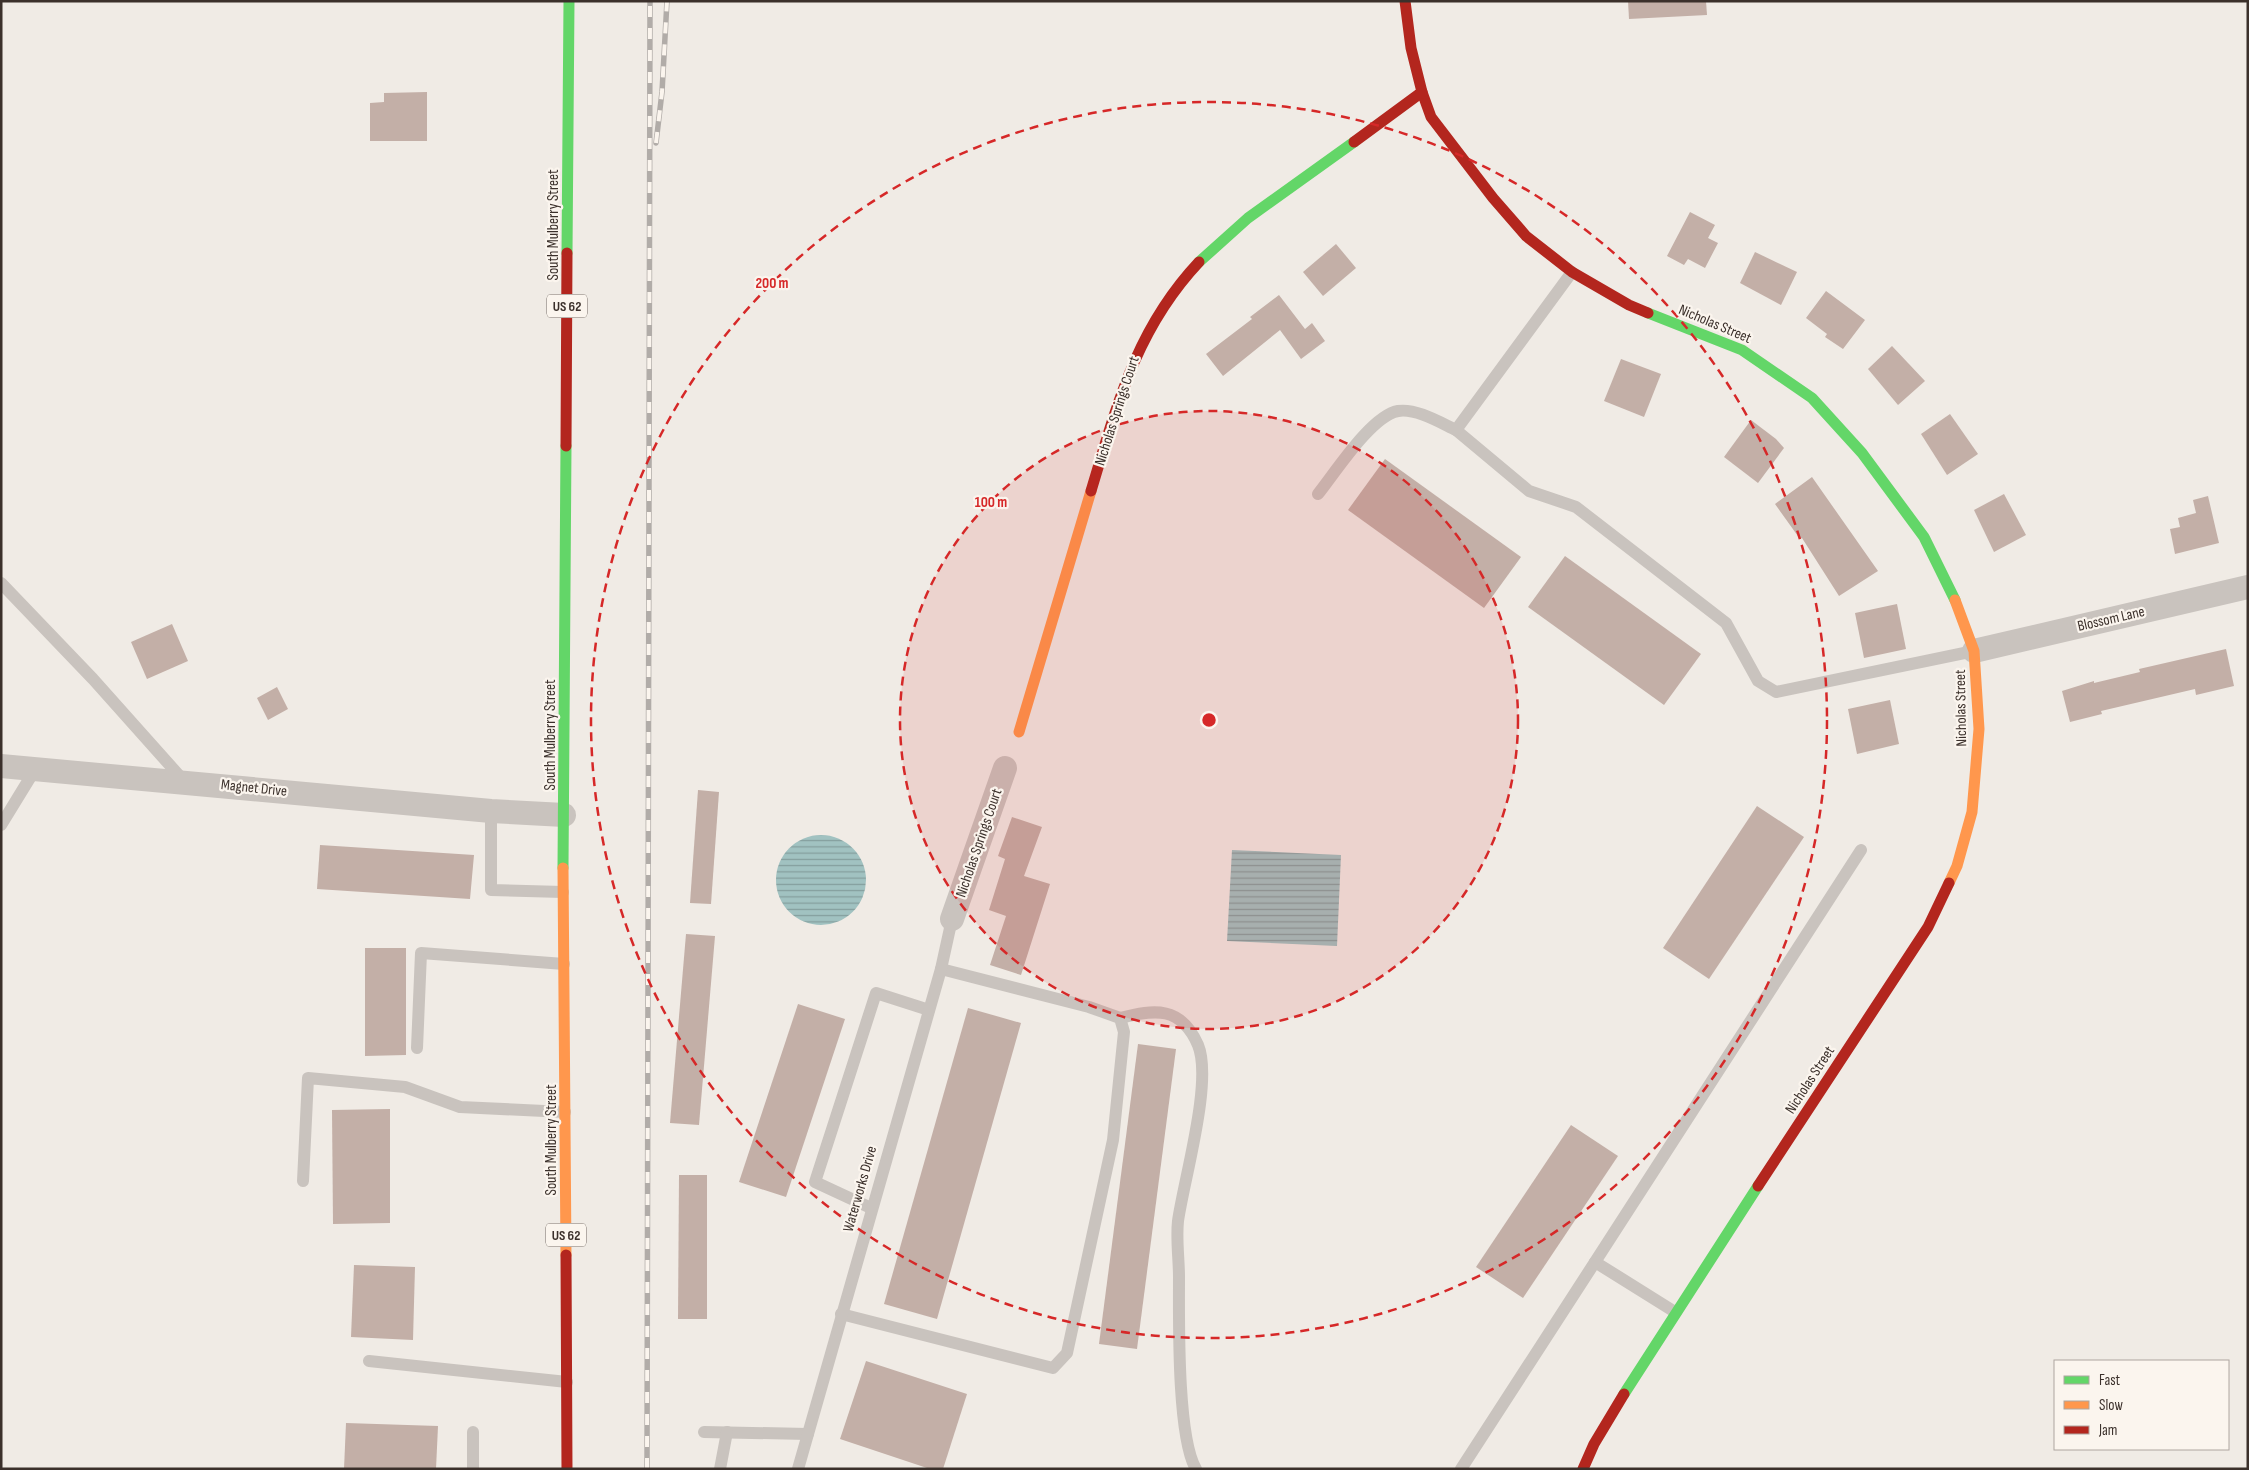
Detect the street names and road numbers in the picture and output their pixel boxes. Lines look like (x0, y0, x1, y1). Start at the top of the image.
street label: South Mulberry Street (544, 169, 563, 281)
road number: US 62 (547, 294, 587, 318)
street label: Nicholas Street (1676, 300, 1755, 348)
street label: Nicholas Springs Court (1090, 353, 1144, 468)
street label: Blossom Lane (2076, 602, 2146, 636)
street label: Nicholas Street (1951, 669, 1971, 747)
street label: South Mulberry Street (541, 679, 560, 791)
street label: Magnet Drive (220, 775, 288, 801)
street label: Nicholas Springs Court (951, 786, 1007, 900)
street label: Nicholas Street (1781, 1042, 1839, 1117)
street label: South Mulberry Street (542, 1084, 561, 1196)
street label: Waterworks Drive (839, 1144, 881, 1234)
road number: US 62 (546, 1224, 586, 1246)

